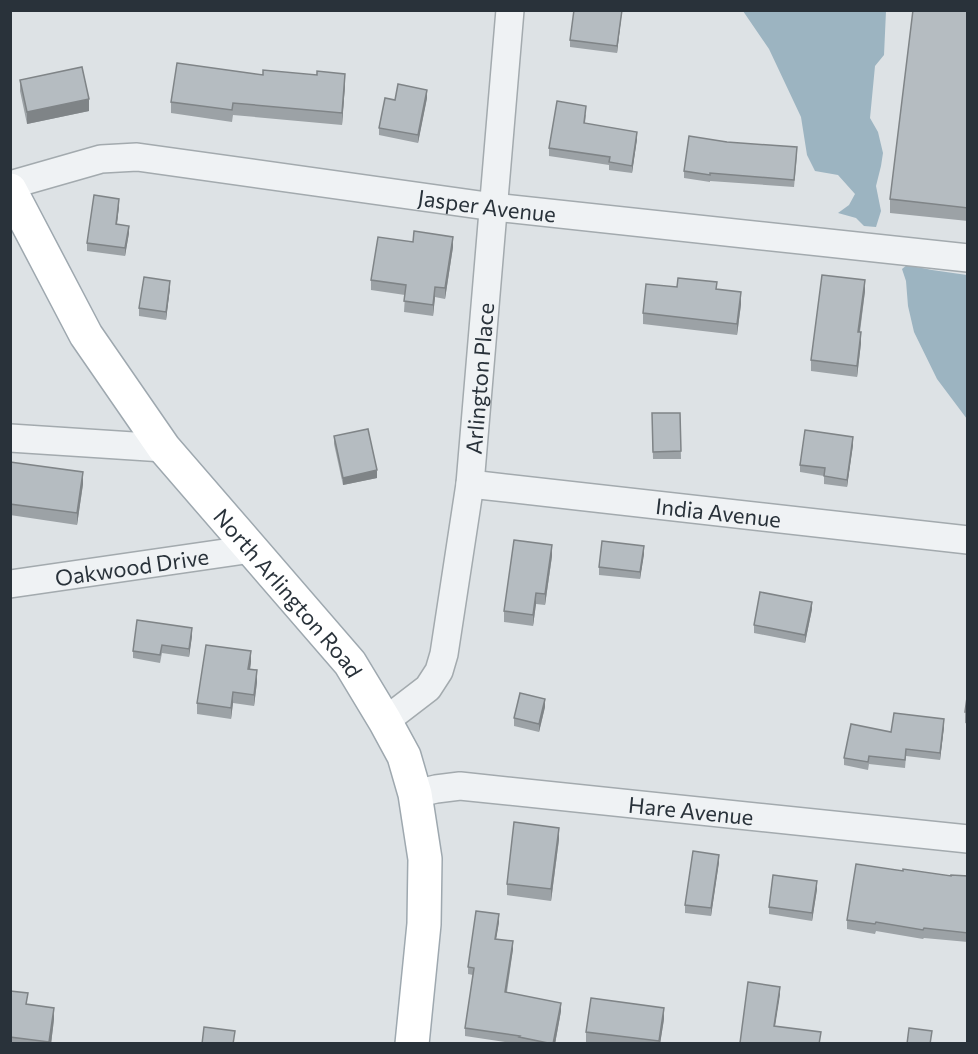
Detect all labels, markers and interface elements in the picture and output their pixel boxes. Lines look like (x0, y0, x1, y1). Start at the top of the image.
street label: Jasper Avenue (416, 183, 557, 227)
street label: Arlington Place (459, 302, 499, 455)
street label: India Avenue (654, 491, 783, 532)
street label: North Arlington Road (209, 503, 369, 682)
street label: Oakwood Drive (53, 542, 210, 591)
street label: Hare Avenue (627, 790, 755, 830)

